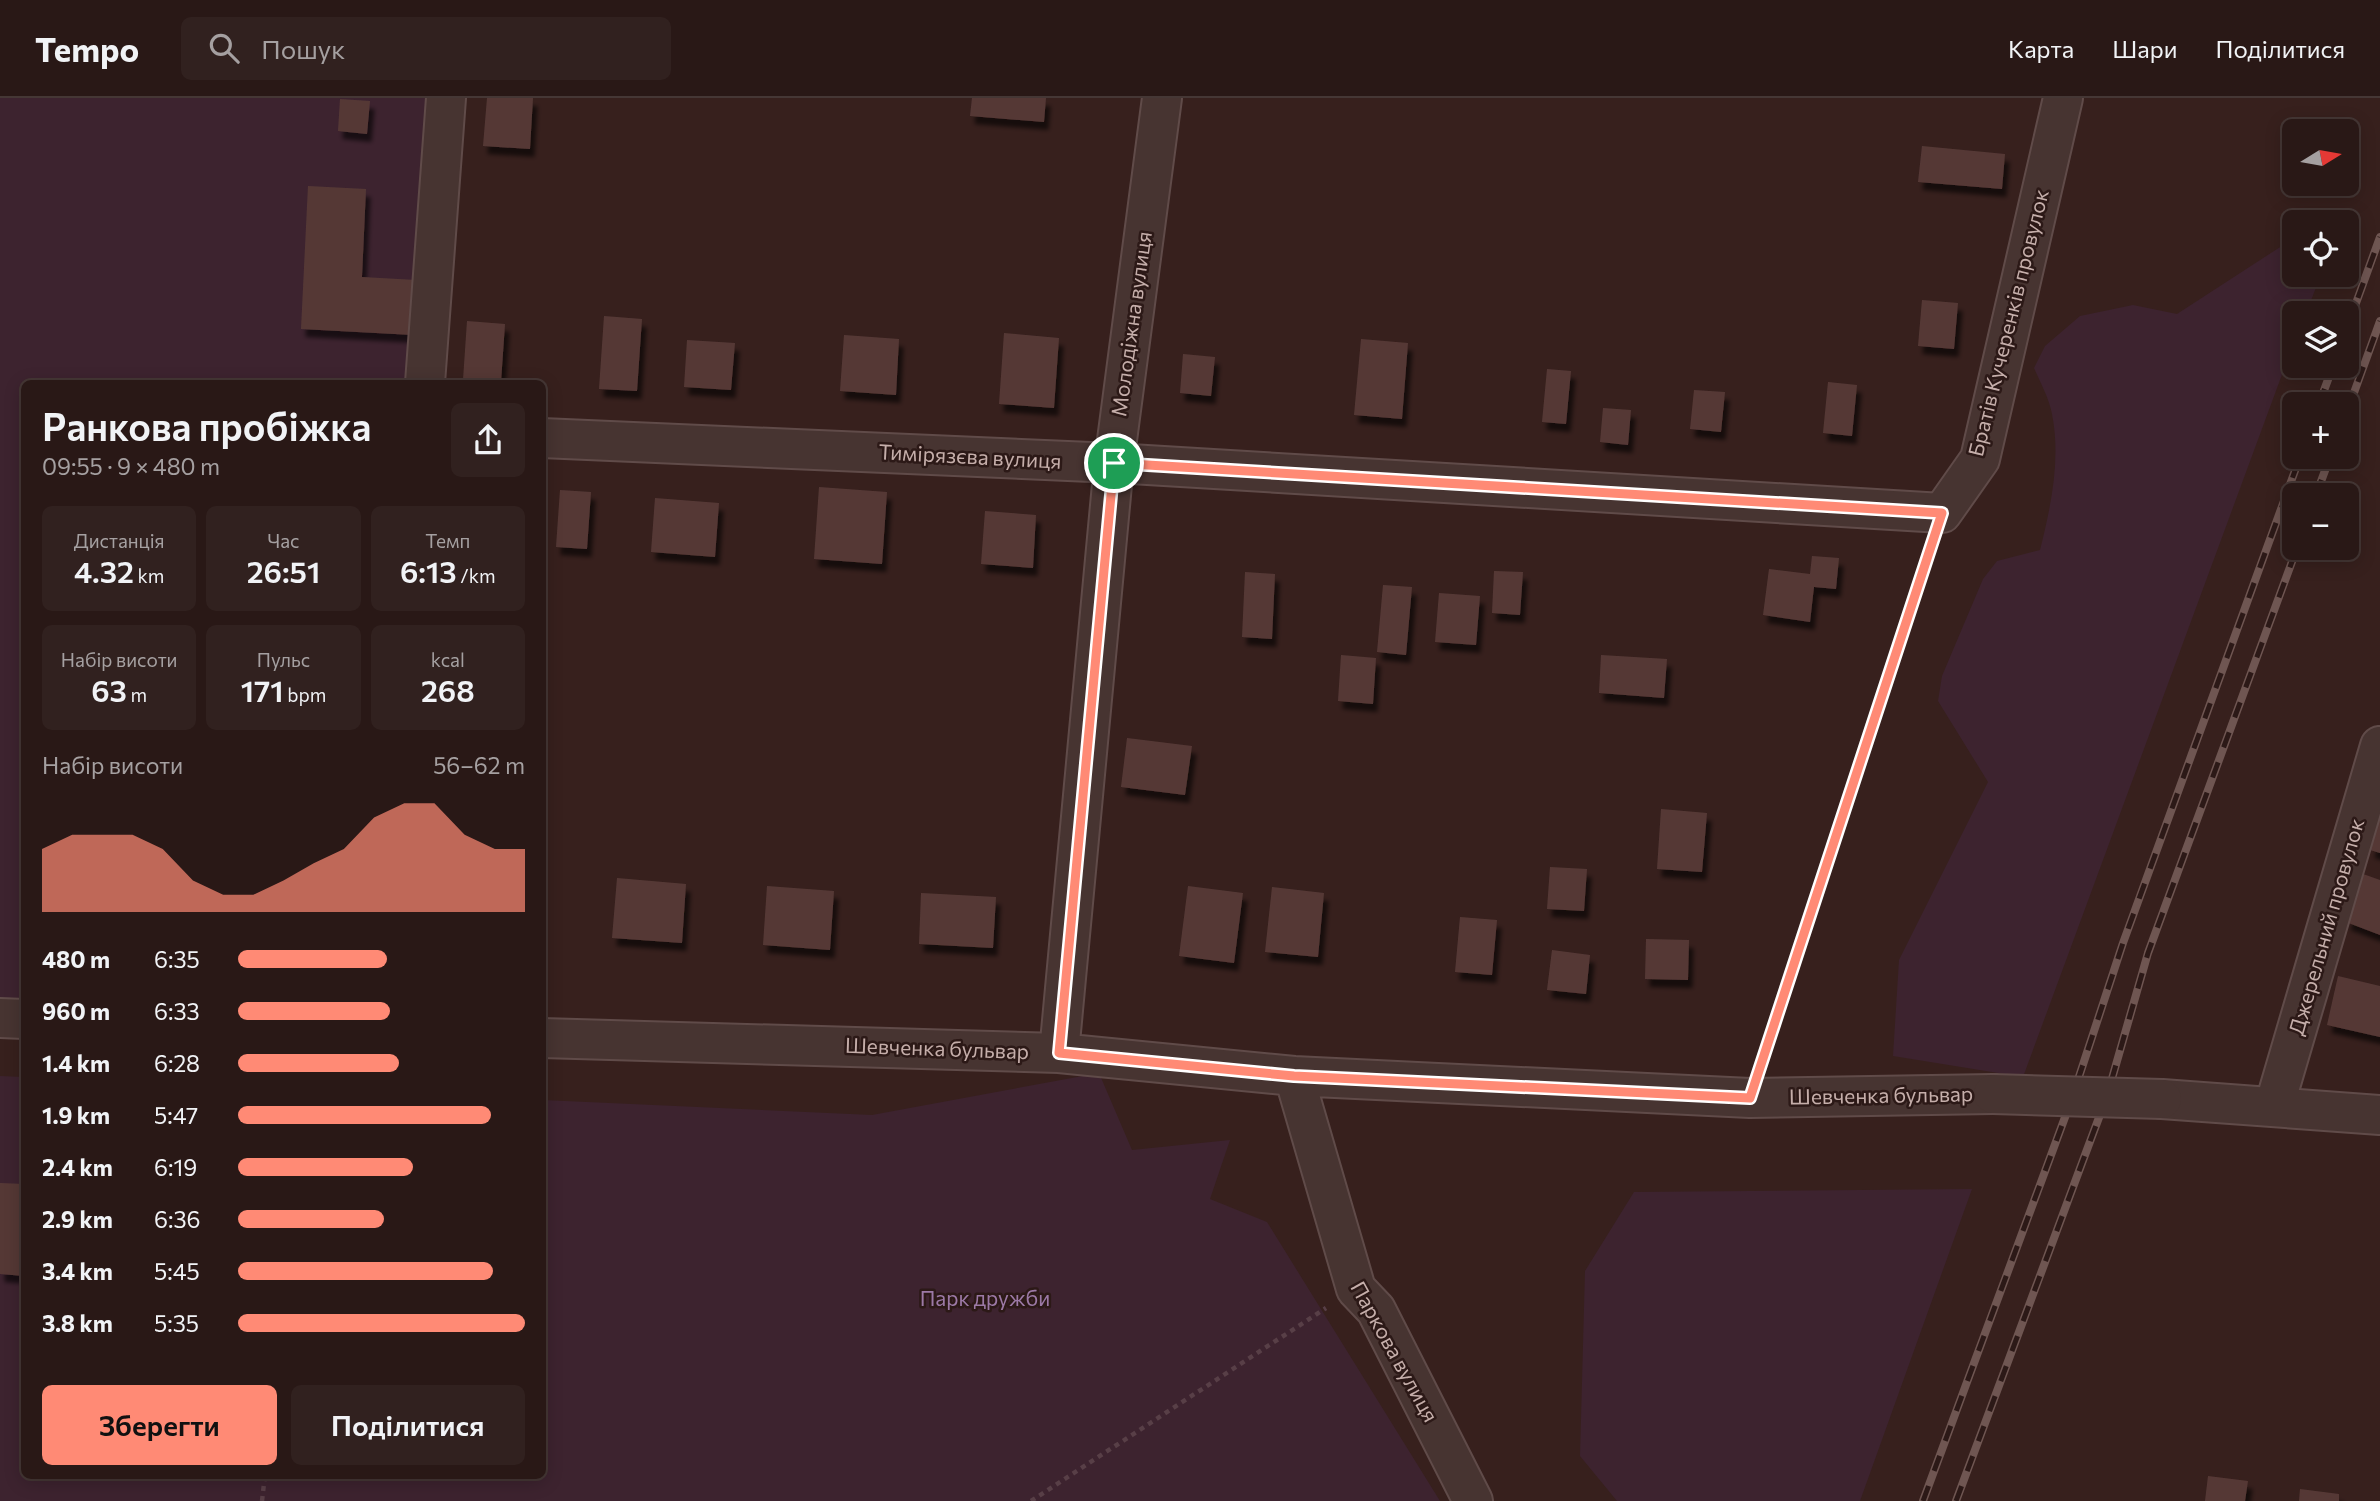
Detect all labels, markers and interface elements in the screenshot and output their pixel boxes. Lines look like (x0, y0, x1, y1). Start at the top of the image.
search box (181, 17, 671, 80)
text: Tempo (35, 28, 139, 69)
icon: search (205, 29, 243, 67)
text: Пошук (261, 33, 345, 64)
text: Карта (2008, 34, 2074, 63)
text: Шари (2112, 34, 2178, 63)
text: Поділитися (2216, 34, 2345, 63)
north arrow (2282, 119, 2359, 196)
map controls (2282, 119, 2359, 560)
street label: Братів Кучеренків провулок (1962, 187, 2053, 459)
button: locate (2282, 210, 2359, 287)
street label: Молодіжна вулиця (1105, 230, 1156, 418)
button: layers (2282, 301, 2359, 378)
button: + (2282, 392, 2359, 469)
text: Ранкова пробіжка (42, 402, 371, 449)
button: share (451, 403, 525, 477)
pin (1084, 433, 1144, 493)
street label: Тимірязєва вулиця (878, 438, 1062, 473)
icon: arrive (1095, 444, 1133, 482)
text: 09:55 · 9 × 480 m (42, 452, 220, 480)
button: − (2282, 483, 2359, 560)
text: Дистанція (74, 529, 165, 552)
text: Час (267, 529, 300, 552)
text: Темп (425, 529, 470, 552)
text: 4.32 (74, 552, 134, 589)
text: 26:51 (247, 552, 320, 589)
text: 6:13 (400, 552, 457, 589)
text: km (134, 564, 164, 587)
text: /km (457, 564, 496, 587)
text: Набір висоти (61, 648, 178, 671)
text: Пульс (257, 648, 310, 671)
text: kcal (431, 648, 465, 671)
text: 63 (91, 671, 127, 708)
text: 171 (241, 671, 284, 708)
text: 268 (421, 671, 475, 708)
text: m (127, 683, 147, 706)
text: bpm (284, 683, 326, 706)
text: Набір висоти (42, 751, 183, 779)
text: 56–62 m (433, 751, 525, 779)
street label: Джерельний провулок (2283, 815, 2368, 1038)
text: 480 m (42, 945, 110, 973)
text: 6:35 (154, 945, 200, 973)
text: 960 m (42, 997, 110, 1025)
text: 6:33 (154, 997, 200, 1025)
street label: Шевченка бульвар (845, 1032, 1030, 1063)
text: 1.4 km (42, 1049, 110, 1077)
text: 6:28 (154, 1049, 200, 1077)
street label: Шевченка бульвар (1789, 1080, 1973, 1109)
text: 1.9 km (42, 1101, 110, 1129)
text: 5:47 (154, 1101, 198, 1129)
text: 2.4 km (42, 1153, 113, 1181)
text: 6:19 (154, 1153, 197, 1181)
text: 2.9 km (42, 1205, 113, 1233)
text: 6:36 (154, 1205, 200, 1233)
text: 3.4 km (42, 1257, 113, 1285)
text: 5:45 (154, 1257, 200, 1285)
street label: Паркова вулиця (1346, 1277, 1444, 1426)
park label: Парк дружби (920, 1285, 1050, 1310)
text: 3.8 km (42, 1309, 113, 1337)
text: 5:35 (154, 1309, 199, 1337)
button: Зберегти (42, 1385, 277, 1465)
button: Поділитися (291, 1385, 525, 1465)

